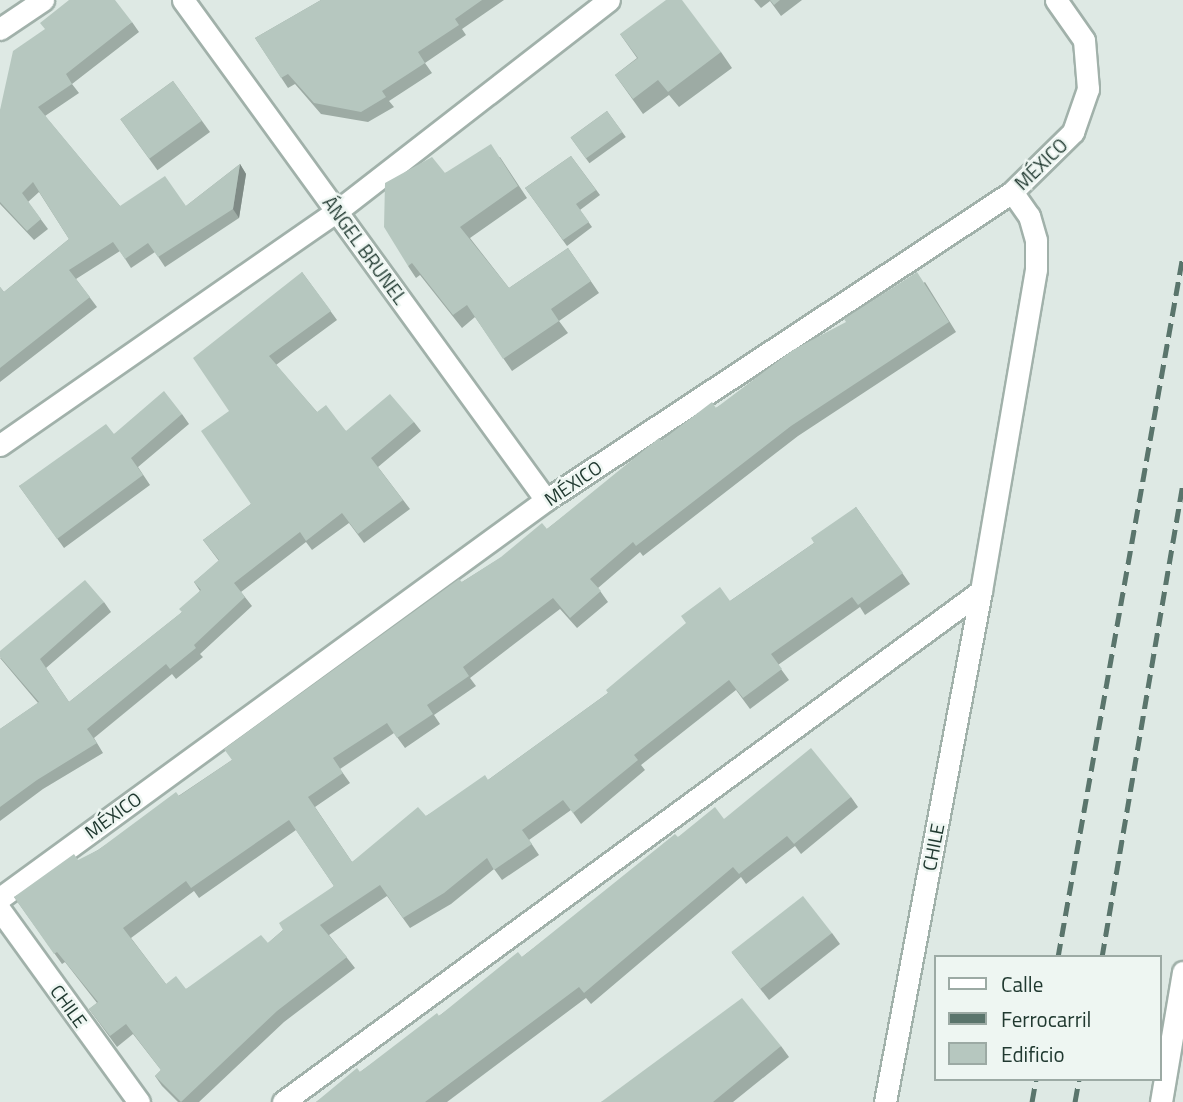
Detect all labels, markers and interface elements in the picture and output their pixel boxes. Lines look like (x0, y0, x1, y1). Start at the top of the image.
street label: MÉXICO (1010, 133, 1072, 195)
street label: ÁNGEL BRUNEL (318, 192, 412, 308)
street label: MÉXICO (540, 456, 606, 510)
street label: MÉXICO (80, 787, 146, 843)
street label: CHILE (917, 822, 949, 872)
legend (934, 955, 1162, 1081)
text: Calle (1001, 968, 1043, 1000)
street label: CHILE (46, 980, 92, 1032)
text: Ferrocarril (1001, 1003, 1091, 1035)
text: Edificio (1001, 1038, 1065, 1070)

